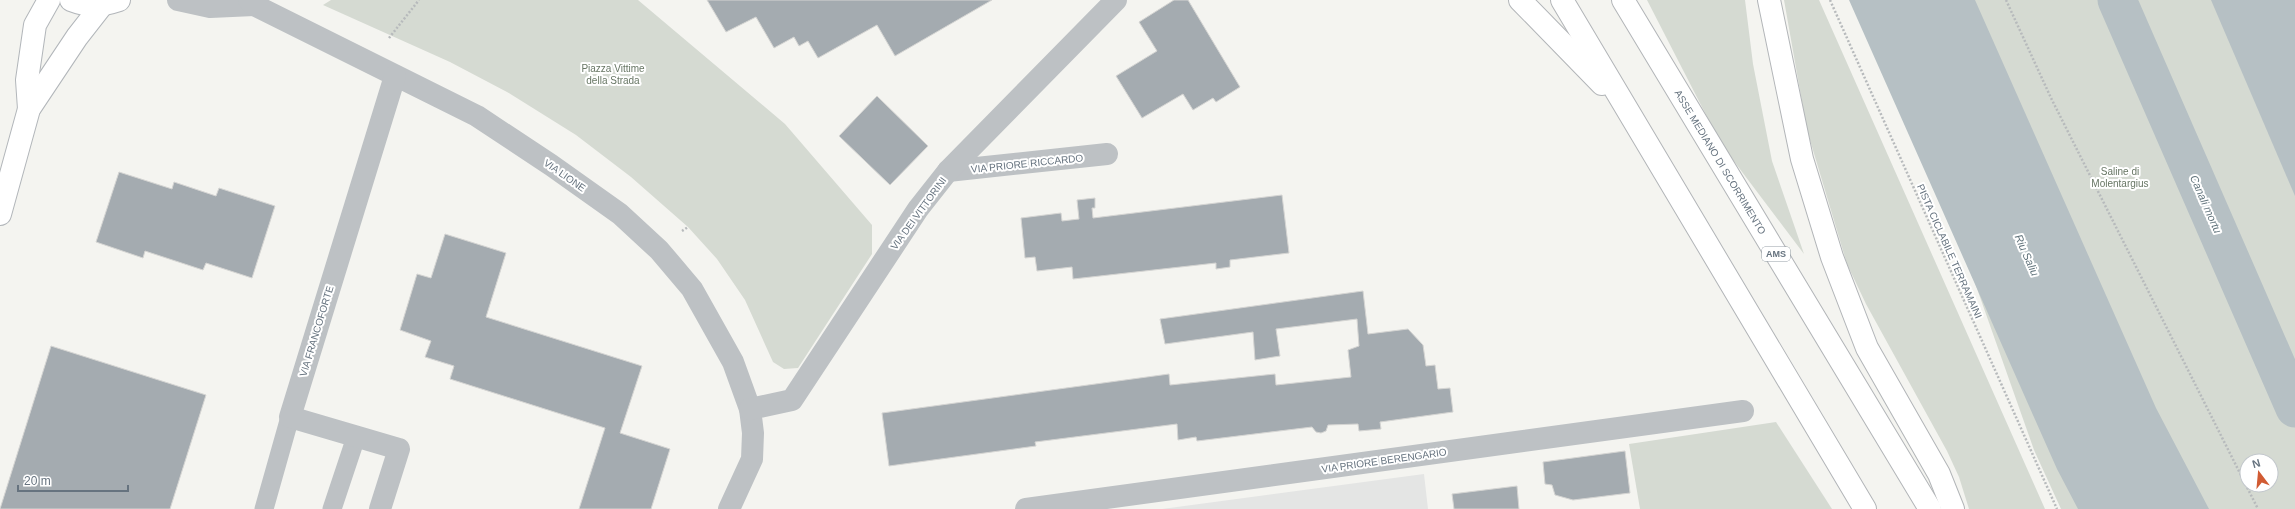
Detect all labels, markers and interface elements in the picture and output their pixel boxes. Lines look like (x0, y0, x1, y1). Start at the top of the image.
park label: Piazza Vittime della Strada (581, 63, 645, 86)
street label: ASSE MEDIANO DI SCORRIMENTO (1672, 88, 1768, 236)
street label: VIA PRIORE RICCARDO (970, 152, 1084, 175)
street label: VIA LIONE (542, 157, 588, 194)
park label: Saline di Molentargius (2091, 166, 2149, 189)
water label: Canali mortu (2188, 173, 2224, 235)
street label: VIA DEI VITTORINI (888, 175, 948, 252)
street label: PISTA CICLABILE TERRAMAINI (1915, 182, 1984, 320)
water label: Riu Saliu (2013, 232, 2041, 278)
road number: AMS (1762, 247, 1790, 261)
street label: VIA FRANCOFORTE (297, 284, 336, 378)
street label: VIA PRIORE BERENGARIO (1321, 446, 1448, 475)
north arrow (2239, 453, 2279, 493)
text: N (2251, 457, 2262, 470)
scale bar (18, 467, 128, 493)
text: 20 m (24, 474, 51, 488)

